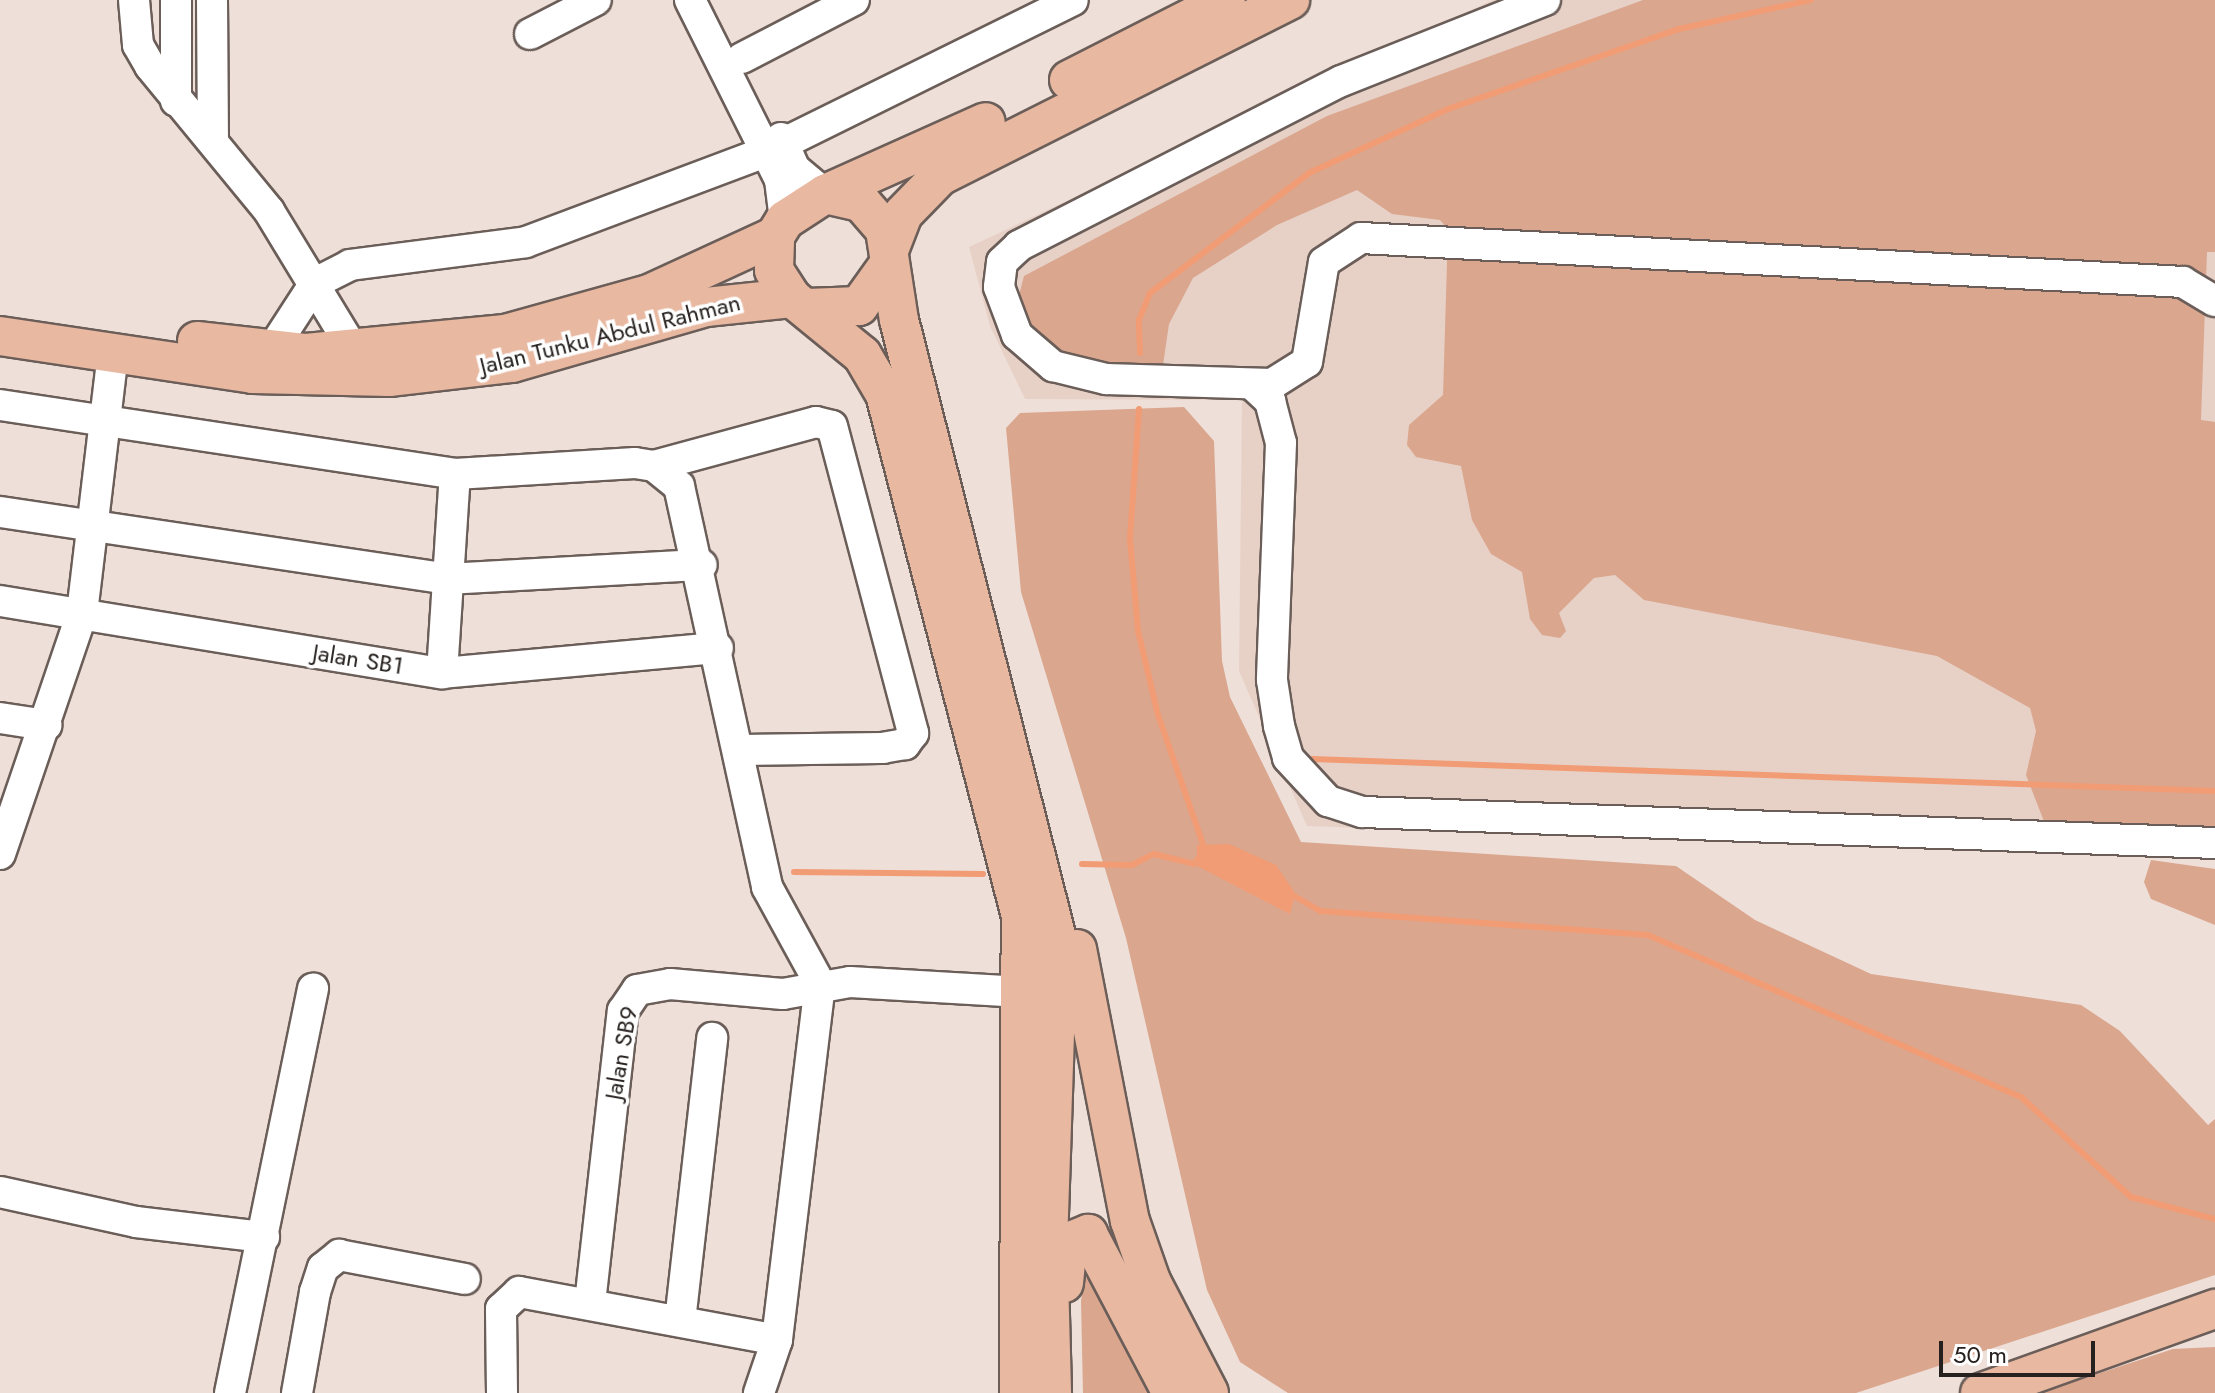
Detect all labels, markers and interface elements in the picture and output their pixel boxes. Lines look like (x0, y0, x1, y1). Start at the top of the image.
street label: Jalan Tunku Abdul Rahman (477, 288, 743, 380)
street label: Jalan SB1 (311, 638, 405, 680)
street label: Jalan SB9 (599, 1004, 643, 1102)
scale bar (1943, 1325, 2099, 1375)
text: 50 m (1953, 1337, 2007, 1372)

